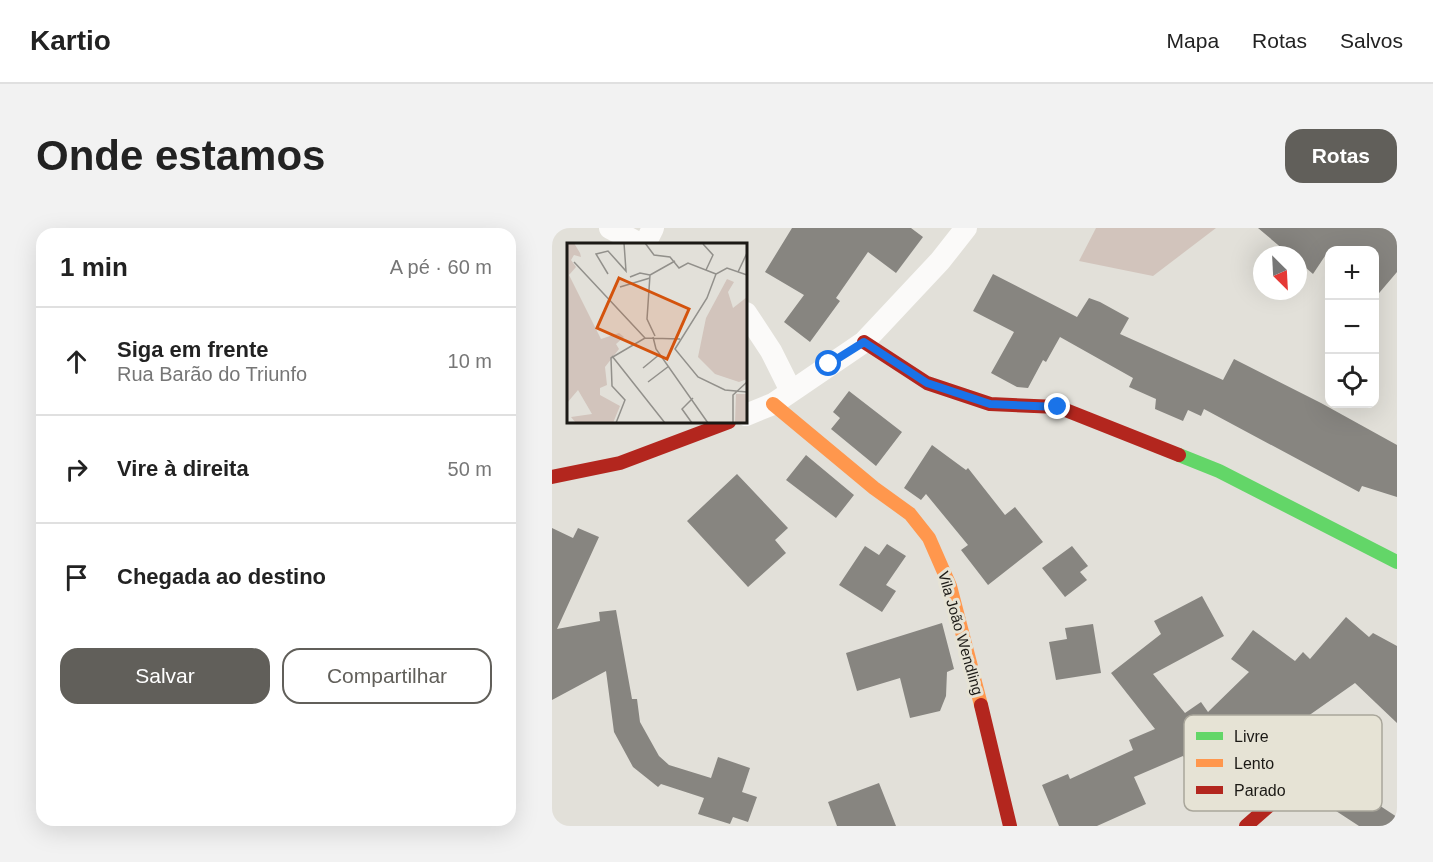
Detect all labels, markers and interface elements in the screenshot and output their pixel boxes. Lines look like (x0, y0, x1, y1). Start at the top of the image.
text: Kartio (30, 25, 111, 56)
text: Mapa (1167, 29, 1219, 52)
text: Rotas (1252, 29, 1307, 52)
text: Salvos (1340, 29, 1403, 52)
button: Rotas (1285, 129, 1397, 183)
text: Onde estamos (36, 132, 325, 179)
inset map (567, 243, 747, 423)
north arrow (1253, 246, 1307, 300)
map controls (1325, 246, 1379, 408)
button: + (1325, 246, 1379, 300)
text: 1 min (60, 252, 128, 282)
text: A pé · 60 m (390, 256, 492, 278)
button: − (1325, 300, 1379, 354)
text: Siga em frente (117, 337, 269, 362)
icon: ahead (60, 345, 93, 378)
text: 10 m (448, 350, 492, 372)
route start (815, 350, 841, 376)
button: locate (1325, 354, 1379, 408)
text: Rua Barão do Triunfo (117, 363, 307, 385)
route end (1044, 393, 1070, 419)
icon: right (60, 453, 93, 486)
text: Vire à direita (117, 456, 249, 481)
text: 50 m (448, 458, 492, 480)
icon: arrive (60, 561, 93, 594)
text: Chegada ao destino (117, 564, 326, 589)
street label: Vila João Wendling (935, 569, 987, 697)
button: Salvar (60, 648, 270, 704)
button: Compartilhar (282, 648, 492, 704)
legend (1184, 715, 1382, 811)
text: Livre (1234, 728, 1269, 745)
text: Lento (1234, 755, 1274, 772)
text: Parado (1234, 782, 1286, 799)

